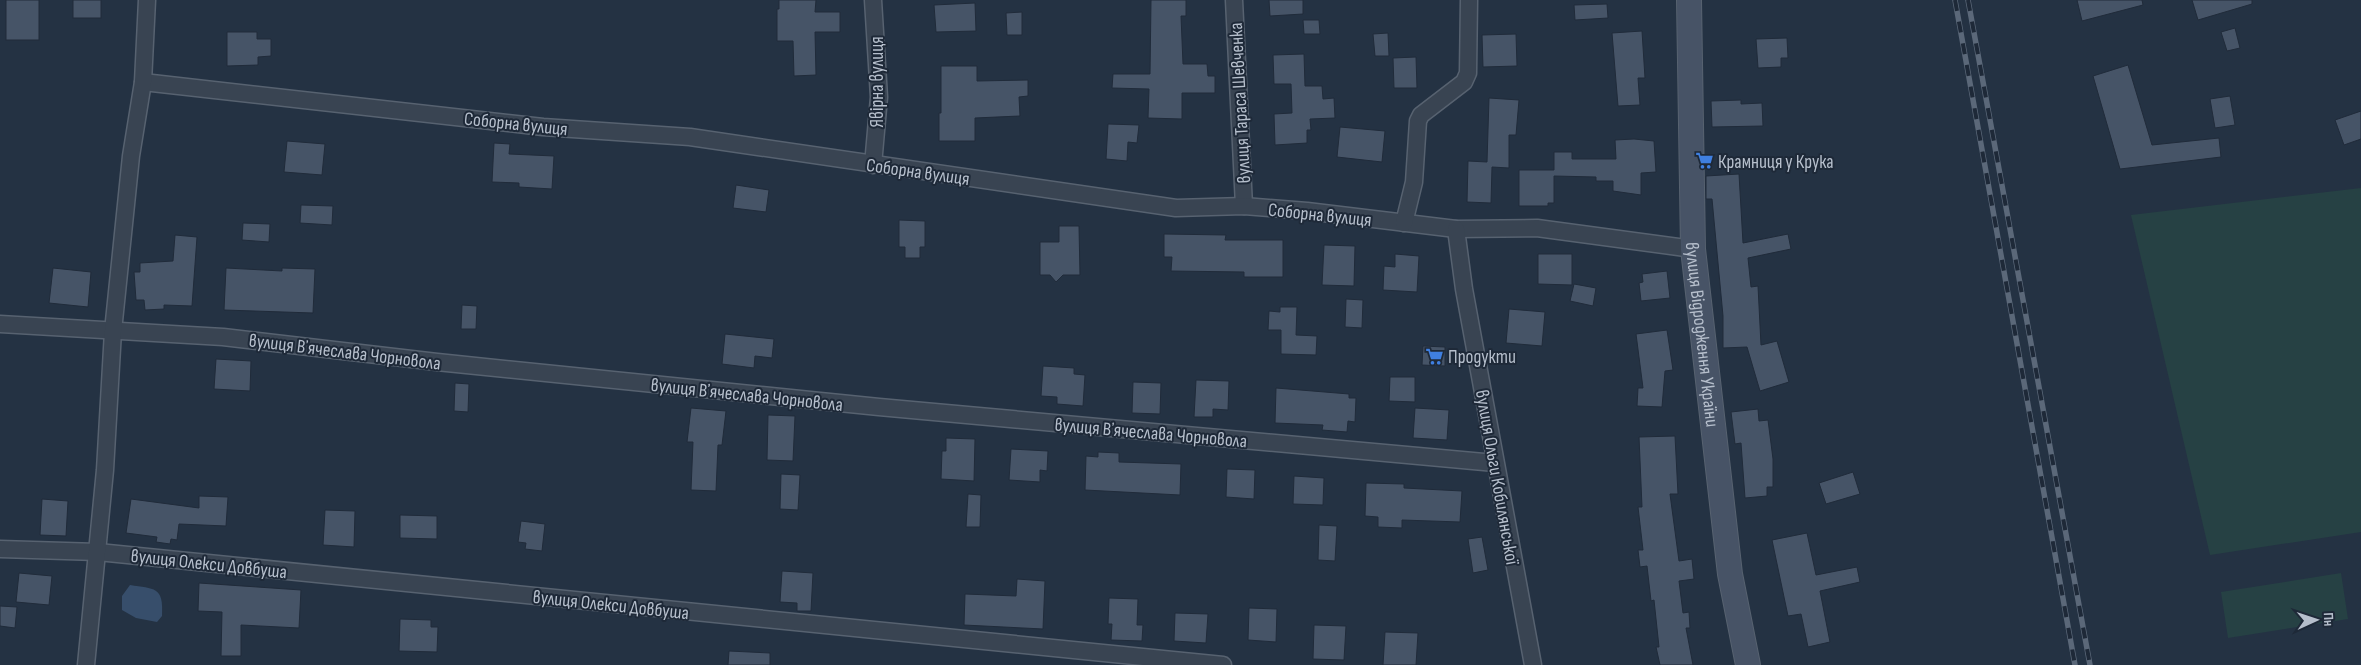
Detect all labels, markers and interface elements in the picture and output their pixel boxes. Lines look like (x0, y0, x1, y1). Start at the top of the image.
street label: вулиця Тараса Шевченка (1225, 22, 1256, 184)
street label: Явірна вулиця (866, 36, 889, 128)
street label: Соборна вулиця (463, 108, 569, 141)
supermarket icon: Крамниця у Крука (1694, 151, 1714, 171)
place label: Крамниця у Крука (1718, 151, 1834, 174)
street label: Соборна вулиця (865, 154, 971, 191)
street label: Соборна вулиця (1267, 199, 1373, 232)
street label: вулиця Відродження України (1680, 242, 1723, 428)
street label: вулиця Вʼячеслава Чорновола (248, 329, 442, 376)
supermarket icon: Продукти (1424, 346, 1444, 366)
place label: Продукти (1448, 346, 1516, 369)
street label: вулиця Вʼячеслава Чорновола (650, 374, 844, 417)
street label: вулиця Ольги Кобилянської (1470, 388, 1523, 567)
street label: вулиця Вʼячеслава Чорновола (1054, 414, 1248, 453)
street label: вулиця Олекси Довбуша (130, 545, 288, 584)
street label: вулиця Олекси Довбуша (532, 586, 690, 625)
north arrow (2291, 595, 2341, 645)
text: Пн (2320, 612, 2337, 627)

